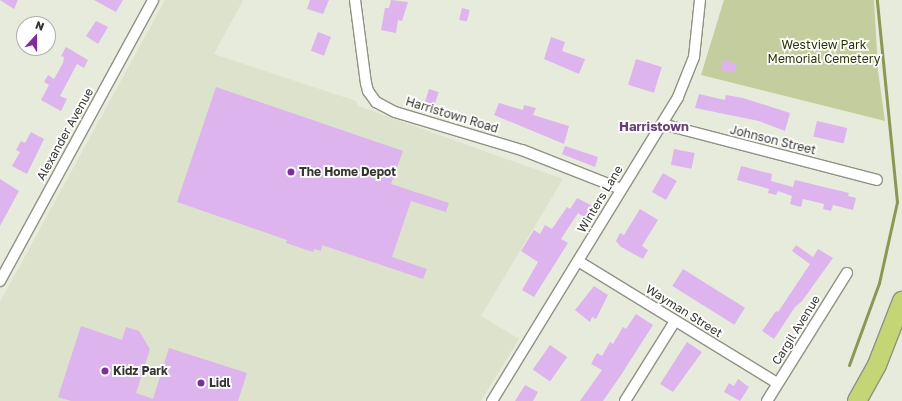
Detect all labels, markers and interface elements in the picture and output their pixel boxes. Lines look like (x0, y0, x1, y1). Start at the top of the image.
north arrow (16, 16, 56, 56)
text: N (34, 18, 46, 33)
park label: Westview Park Memorial Cemetery (768, 38, 880, 66)
street label: Alexander Avenue (34, 85, 96, 183)
street label: Harristown Road (404, 94, 500, 136)
district label: Harristown (619, 118, 689, 134)
street label: Johnson Street (729, 122, 817, 158)
street label: Winters Lane (574, 163, 626, 235)
place label: The Home Depot (299, 165, 396, 179)
marker: The Home Depot (286, 167, 296, 177)
street label: Wayman Street (643, 282, 725, 340)
street label: Cargil Avenue (769, 293, 823, 367)
place label: Kidz Park (113, 364, 168, 378)
marker: Kidz Park (100, 366, 110, 376)
place label: Lidl (209, 376, 231, 390)
marker: Lidl (196, 378, 206, 388)

